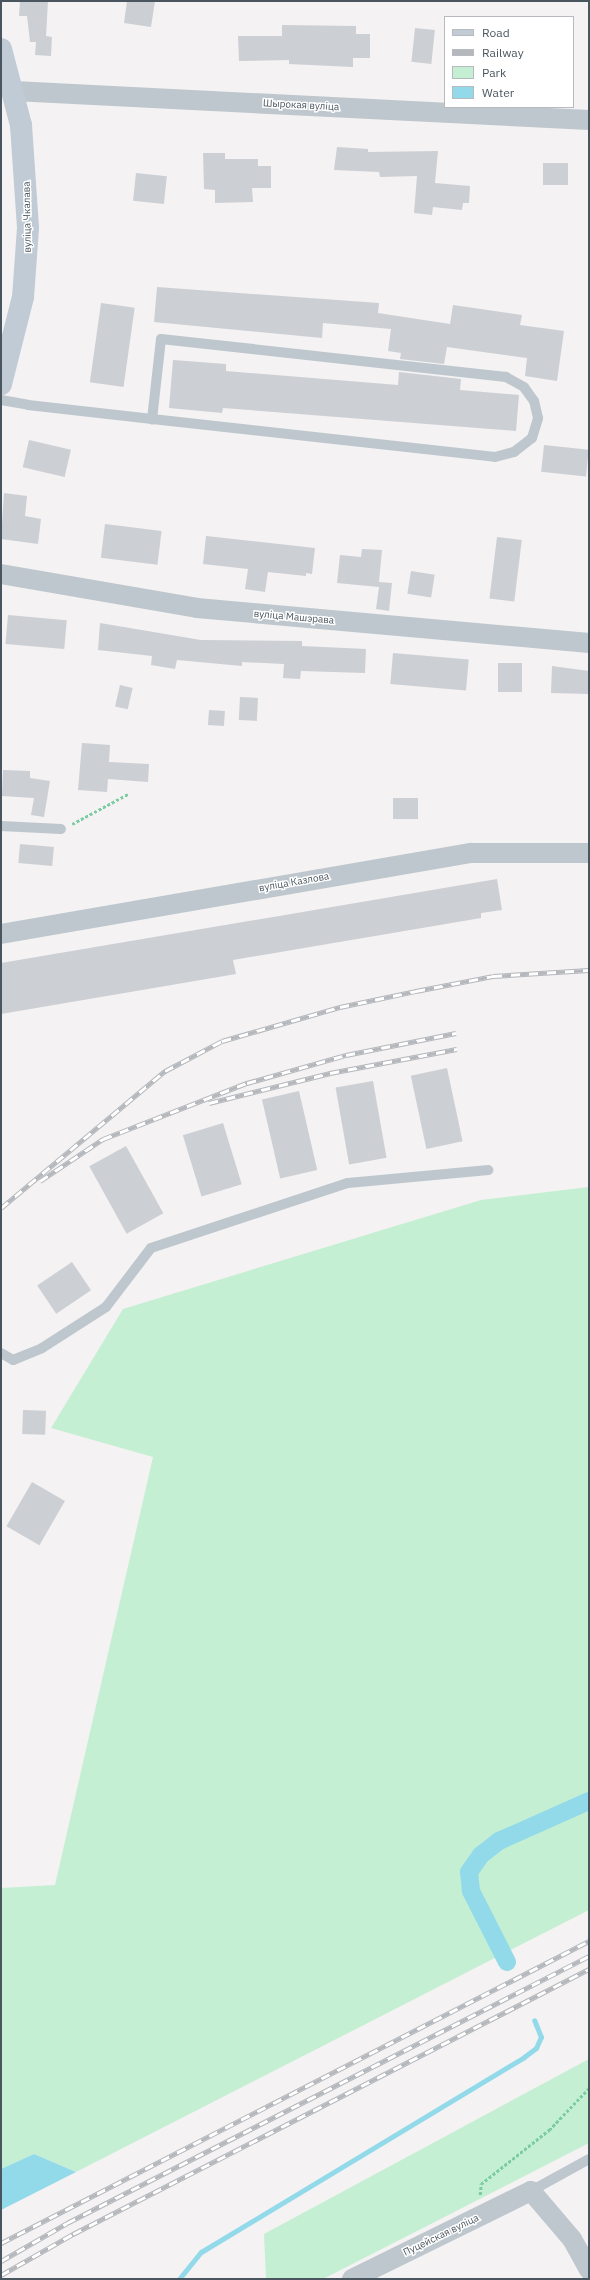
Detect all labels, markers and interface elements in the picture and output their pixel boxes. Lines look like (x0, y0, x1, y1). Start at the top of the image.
legend (444, 16, 574, 108)
text: Road (482, 25, 510, 40)
text: Railway (482, 45, 524, 60)
text: Park (482, 65, 506, 80)
text: Water (482, 85, 514, 100)
street label: Шырокая вуліца (263, 97, 339, 113)
street label: вуліца Чкалава (20, 181, 34, 253)
street label: вуліца Машэрава (253, 608, 335, 626)
street label: вуліца Казлова (258, 870, 330, 894)
street label: Пуцейская вуліца (401, 2212, 481, 2258)

